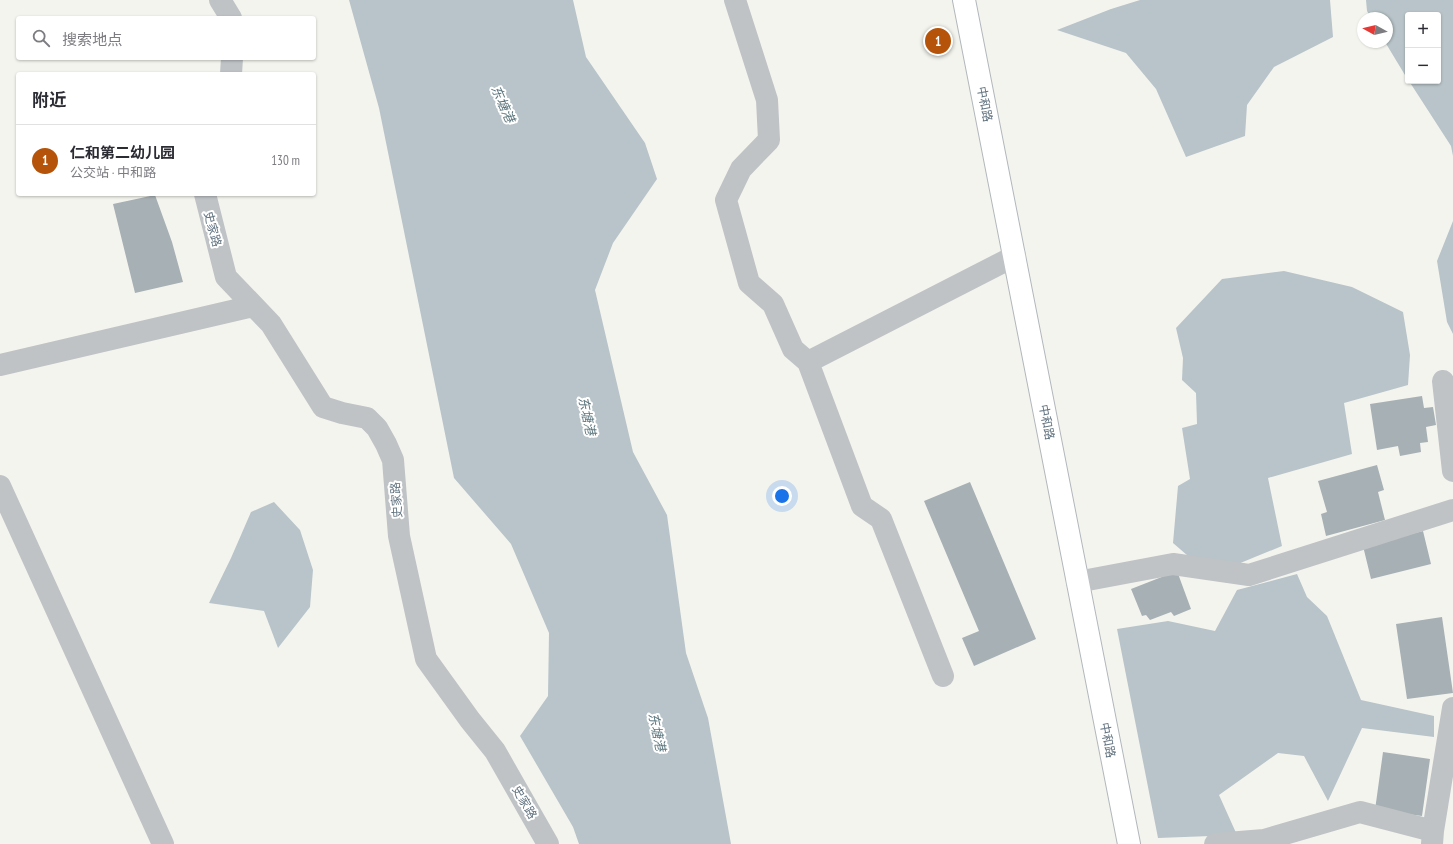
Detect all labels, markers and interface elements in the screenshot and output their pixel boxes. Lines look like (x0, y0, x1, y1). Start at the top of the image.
north arrow (1357, 12, 1393, 48)
map controls (1405, 12, 1441, 84)
button: + (1405, 12, 1441, 48)
search box (16, 16, 316, 60)
pin: 1 (925, 26, 951, 56)
icon: search (30, 27, 52, 49)
text: 搜索地点 (62, 30, 122, 49)
button: − (1405, 48, 1441, 84)
water label: 东塘港 (487, 83, 520, 127)
street label: 中和路 (974, 85, 996, 123)
text: 附近 (32, 89, 66, 111)
text: 仁和第二幼儿园 (70, 143, 175, 162)
text: 1 (42, 152, 48, 169)
text: 130 m (271, 152, 300, 169)
text: 公交站 · 中和路 (70, 164, 156, 181)
street label: 史家路 (201, 210, 225, 248)
water label: 东塘港 (575, 395, 600, 439)
street label: 中和路 (1036, 403, 1058, 441)
street label: 史家路 (387, 482, 405, 518)
your location (772, 486, 792, 506)
water label: 东塘港 (645, 711, 670, 755)
street label: 中和路 (1097, 721, 1119, 759)
street label: 史家路 (510, 783, 540, 821)

